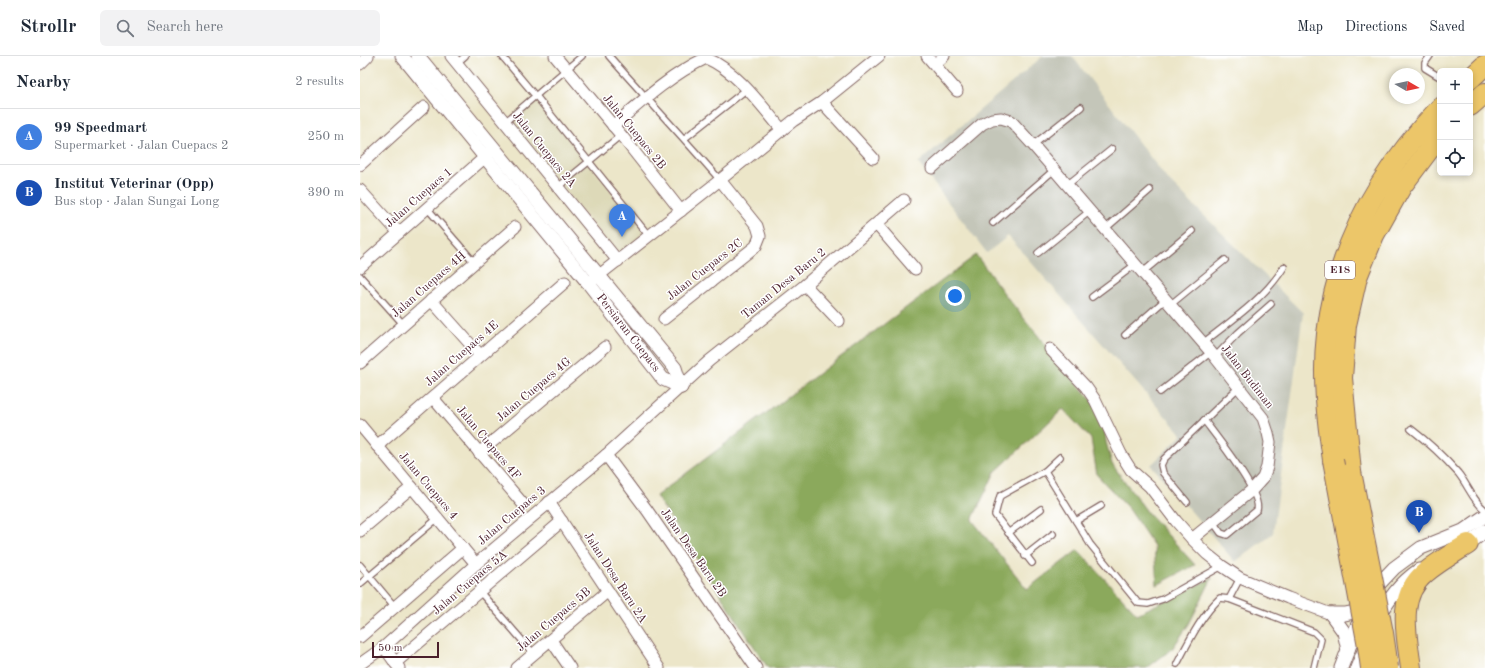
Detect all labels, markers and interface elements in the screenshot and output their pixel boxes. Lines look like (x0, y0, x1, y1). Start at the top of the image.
search box (100, 10, 380, 46)
icon: search (114, 17, 136, 39)
text: Strollr (20, 18, 76, 37)
text: Search here (146, 20, 223, 35)
text: Map (1297, 20, 1323, 34)
text: Directions (1345, 20, 1407, 34)
text: Saved (1429, 20, 1465, 34)
north arrow (1389, 68, 1425, 104)
map controls (1437, 68, 1473, 176)
button: + (1437, 68, 1473, 104)
text: Nearby (16, 74, 71, 91)
text: 2 results (295, 75, 344, 88)
street label: Jalan Cuepacs 2B (600, 92, 668, 172)
button: − (1437, 104, 1473, 140)
street label: Jalan Cuepacs 2A (510, 110, 578, 190)
text: 99 Speedmart (54, 121, 147, 136)
text: A (24, 130, 34, 143)
text: 250 m (307, 130, 344, 143)
text: Supermarket · Jalan Cuepacs 2 (54, 139, 229, 152)
button: locate (1437, 140, 1473, 176)
street label: Jalan Cuepacs 1 (383, 166, 455, 230)
text: Institut Veterinar (Opp) (54, 177, 214, 192)
text: B (24, 186, 34, 199)
text: 390 m (307, 186, 344, 199)
text: Bus stop · Jalan Sungai Long (54, 195, 219, 208)
pin: A (609, 204, 635, 237)
street label: Jalan Cuepacs 2C (665, 237, 745, 303)
street label: Taman Desa Baru 2 (740, 246, 828, 322)
street label: Jalan Cuepacs 4H (390, 250, 468, 320)
road number: E18 (1325, 261, 1355, 279)
your location (945, 286, 965, 306)
street label: Persiaran Cuepacs (594, 292, 662, 374)
street label: Jalan Cuepacs 4E (423, 319, 501, 389)
street label: Jalan Budiman (1218, 343, 1276, 412)
street label: Jalan Cuepacs 4G (495, 355, 574, 424)
street label: Jalan Cuepacs 4F (454, 404, 522, 482)
street label: Jalan Cuepacs 4 (396, 450, 460, 522)
street label: Jalan Cuepacs 3 (476, 484, 548, 548)
pin: B (1406, 500, 1432, 533)
street label: Jalan Desa Baru 2B (658, 507, 728, 599)
street label: Jalan Desa Baru 2A (581, 530, 649, 626)
street label: Jalan Cuepacs 5A (430, 548, 510, 618)
street label: Jalan Cuepacs 5B (514, 585, 593, 654)
scale bar (372, 640, 439, 659)
text: 50 m (378, 643, 403, 654)

